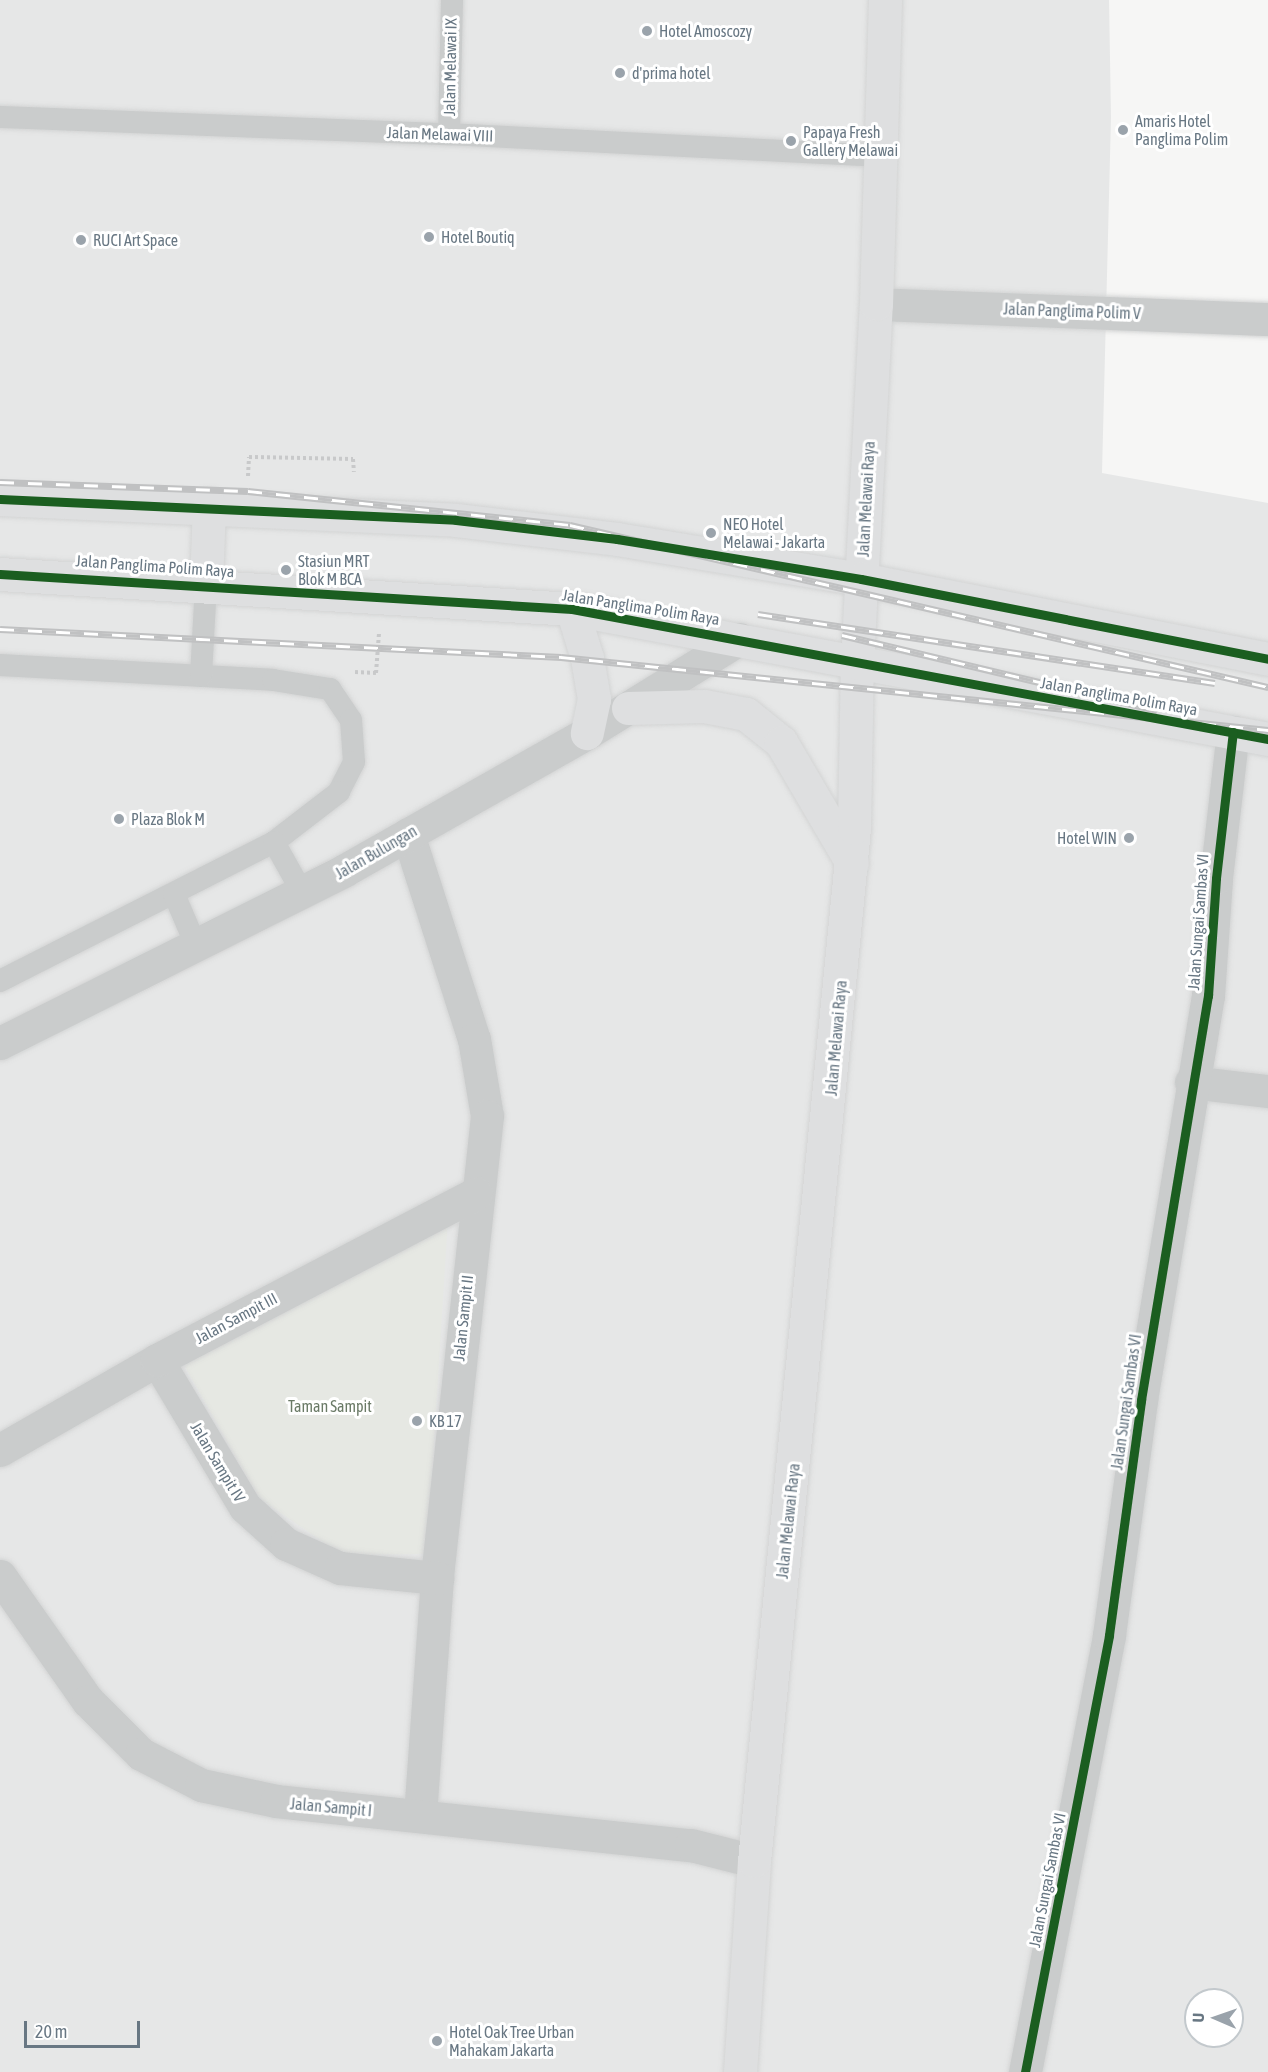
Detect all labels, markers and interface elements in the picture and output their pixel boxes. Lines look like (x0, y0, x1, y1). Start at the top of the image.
street label: Jalan Melawai IX (440, 18, 460, 116)
place label: Hotel Amoscozy (659, 21, 752, 41)
marker: Hotel Amoscozy (640, 24, 654, 38)
place label: d'prima hotel (632, 63, 711, 83)
marker: d'prima hotel (613, 66, 627, 80)
place label: Amaris Hotel Panglima Polim (1135, 111, 1228, 149)
place label: Papaya Fresh Gallery Melawai (803, 122, 898, 160)
street label: Jalan Melawai VIII (386, 123, 494, 145)
marker: Amaris Hotel Panglima Polim (1116, 123, 1130, 137)
marker: Papaya Fresh Gallery Melawai (784, 134, 798, 148)
place label: Hotel Boutiq (441, 227, 515, 247)
place label: RUCI Art Space (93, 230, 178, 250)
marker: Hotel Boutiq (422, 230, 436, 244)
marker: RUCI Art Space (74, 233, 88, 247)
street label: Jalan Panglima Polim V (1003, 299, 1141, 323)
street label: Jalan Melawai Raya (853, 441, 879, 557)
place label: NEO Hotel Melawai - Jakarta (723, 514, 825, 552)
marker: NEO Hotel Melawai - Jakarta (704, 526, 718, 540)
street label: Jalan Panglima Polim Raya (75, 551, 235, 581)
place label: Stasiun MRT Blok M BCA (298, 551, 370, 589)
marker: Stasiun MRT Blok M BCA (279, 563, 293, 577)
street label: Jalan Panglima Polim Raya (561, 585, 721, 629)
street label: Jalan Panglima Polim Raya (1039, 673, 1199, 719)
place label: Plaza Blok M (131, 809, 205, 829)
marker: Plaza Blok M (112, 812, 126, 826)
street label: Jalan Bulungan (332, 821, 420, 883)
place label: Hotel WIN (1057, 828, 1117, 848)
marker: Hotel WIN (1122, 831, 1136, 845)
street label: Jalan Sungai Sambas VI (1184, 853, 1212, 991)
street label: Jalan Melawai Raya (821, 979, 851, 1097)
street label: Jalan Sampit II (449, 1274, 477, 1362)
street label: Jalan Sampit III (192, 1288, 280, 1348)
street label: Jalan Sungai Sambas VI (1107, 1333, 1145, 1471)
park label: Taman Sampit (288, 1396, 372, 1416)
place label: KB 17 (429, 1411, 462, 1431)
marker: KB 17 (410, 1414, 424, 1428)
street label: Jalan Sampit IV (187, 1419, 249, 1505)
street label: Jalan Melawai Raya (772, 1462, 804, 1580)
street label: Jalan Sampit I (289, 1794, 373, 1820)
street label: Jalan Sungai Sambas VI (1025, 1811, 1069, 1949)
north arrow (1184, 1988, 1244, 2048)
scale bar (27, 2009, 142, 2047)
text: U (1189, 2012, 1207, 2022)
text: 20 m (35, 2021, 67, 2042)
place label: Hotel Oak Tree Urban Mahakam Jakarta (449, 2022, 574, 2060)
marker: Hotel Oak Tree Urban Mahakam Jakarta (430, 2034, 444, 2048)

